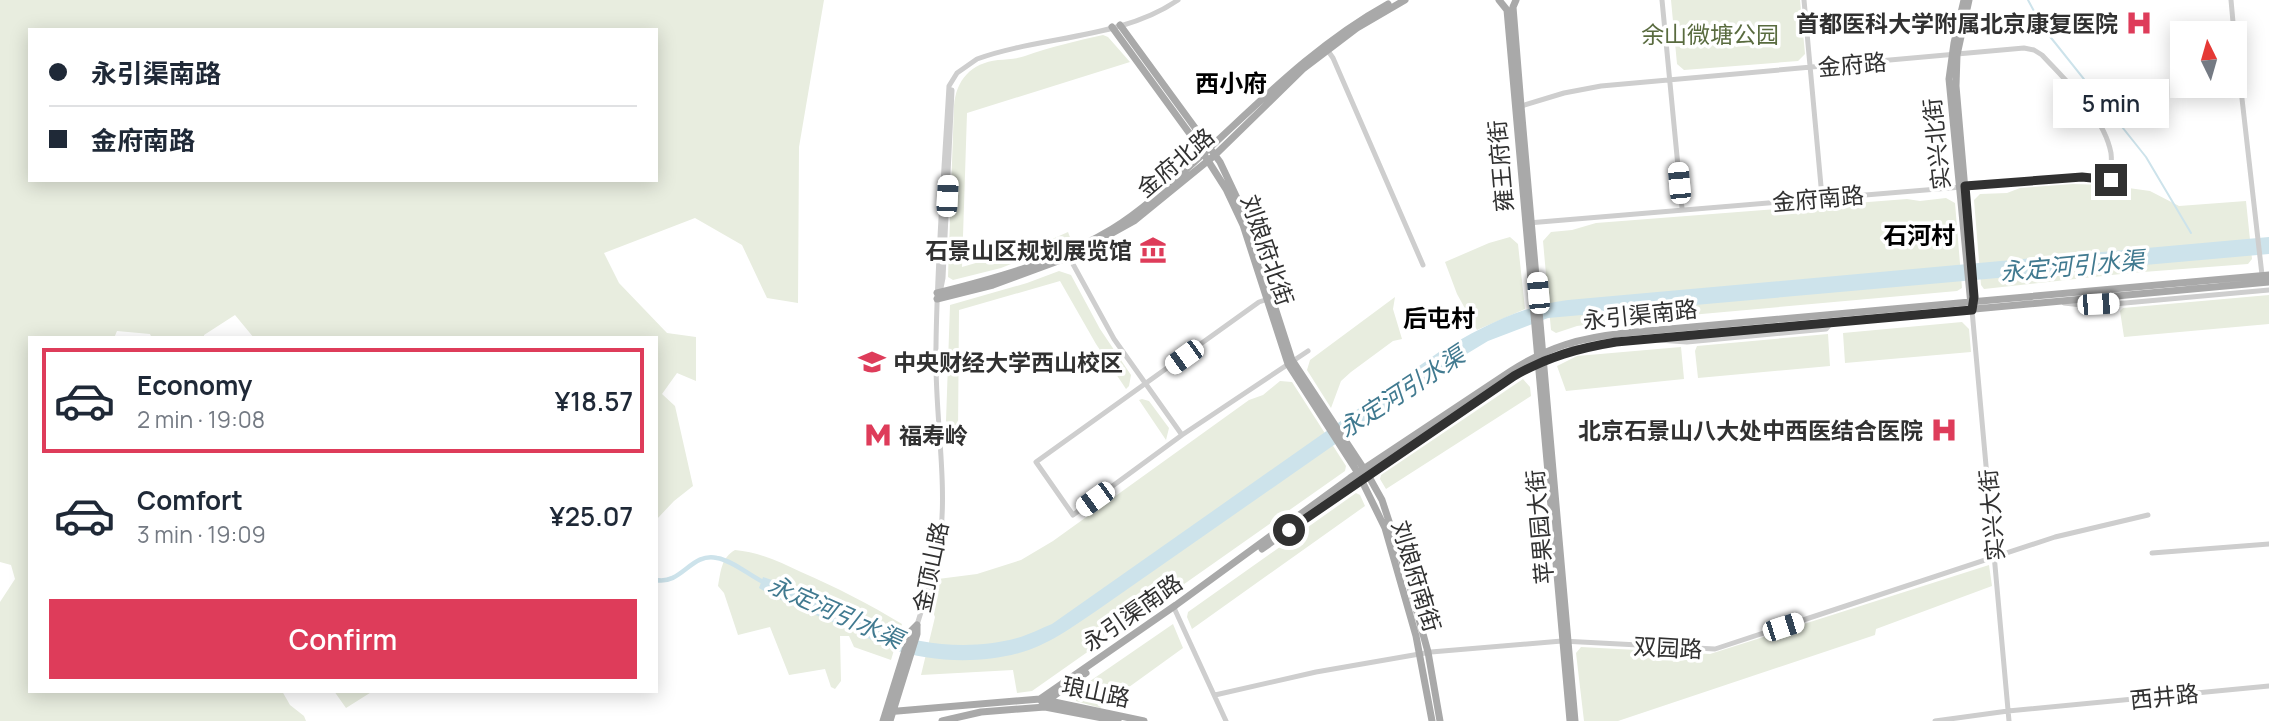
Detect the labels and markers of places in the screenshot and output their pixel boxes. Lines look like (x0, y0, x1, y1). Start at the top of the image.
place label: 首都医科大学附属北京康复医院 (1796, 7, 2118, 39)
hospital icon: 首都医科大学附属北京康复医院 (2124, 8, 2154, 38)
place label: 石景山区规划展览馆 (925, 234, 1132, 266)
museum icon: 石景山区规划展览馆 (1138, 235, 1168, 265)
place label: 中央财经大学西山校区 (893, 346, 1123, 378)
school or university icon: 中央财经大学西山校区 (857, 347, 887, 377)
place label: 北京石景山八大处中西医结合医院 (1578, 414, 1923, 446)
hospital icon: 北京石景山八大处中西医结合医院 (1929, 415, 1959, 445)
place label: 福寿岭 (899, 419, 968, 451)
metro station icon: 福寿岭 (863, 420, 893, 450)

